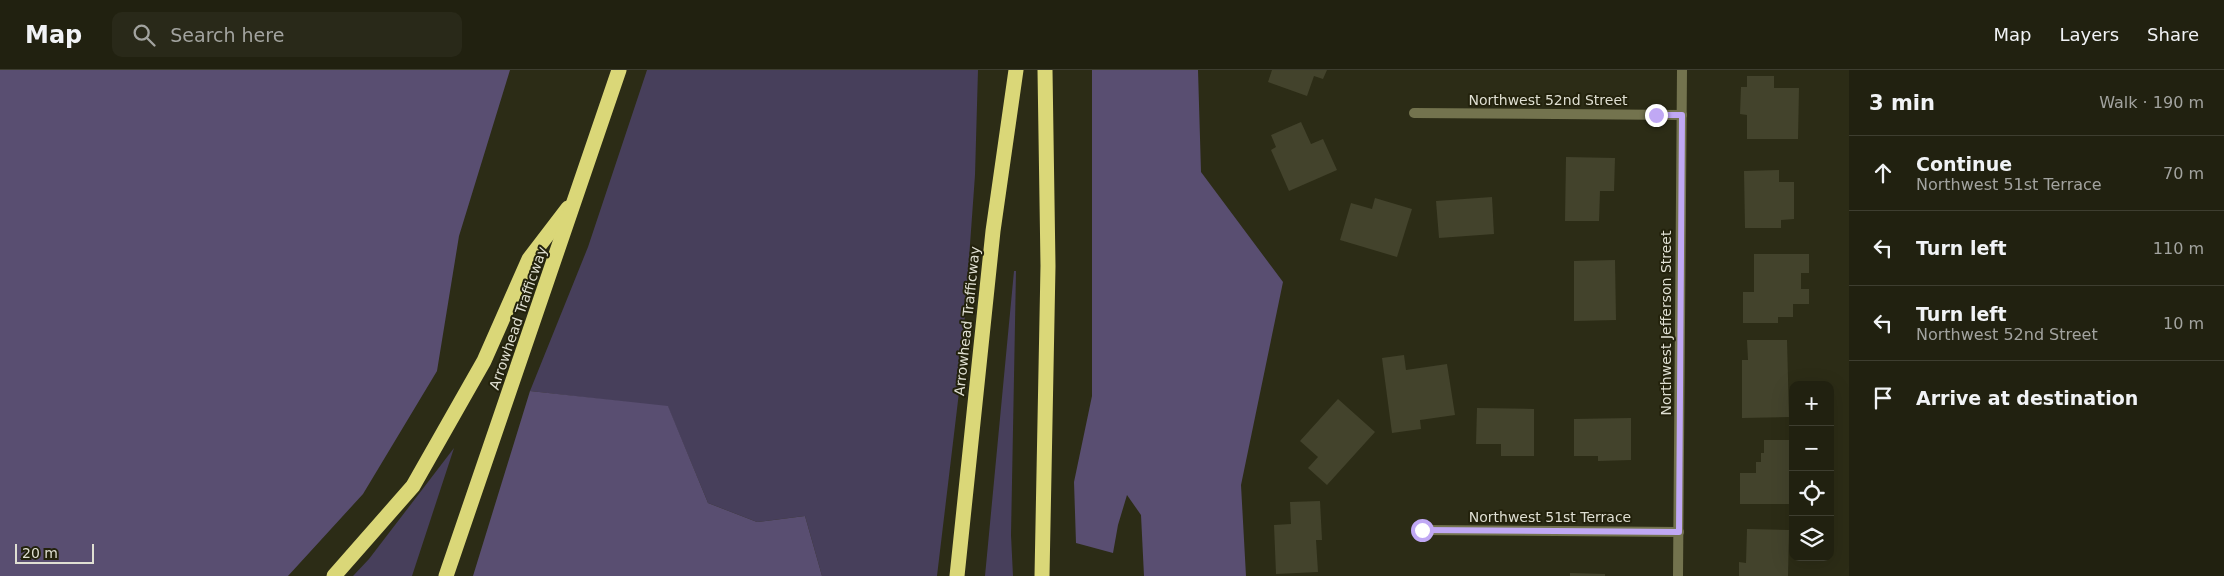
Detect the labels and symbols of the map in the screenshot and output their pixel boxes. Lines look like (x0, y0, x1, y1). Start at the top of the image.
street label: Northwest 52nd Street (1468, 92, 1628, 108)
route end (1645, 104, 1668, 127)
street label: Northwest Jefferson Street (1658, 230, 1674, 415)
street label: Arrowhead Trafficway (486, 244, 550, 392)
street label: Arrowhead Trafficway (951, 245, 983, 397)
street label: Northwest 51st Terrace (1469, 509, 1631, 525)
route start (1411, 519, 1434, 542)
scale bar (15, 541, 94, 564)

